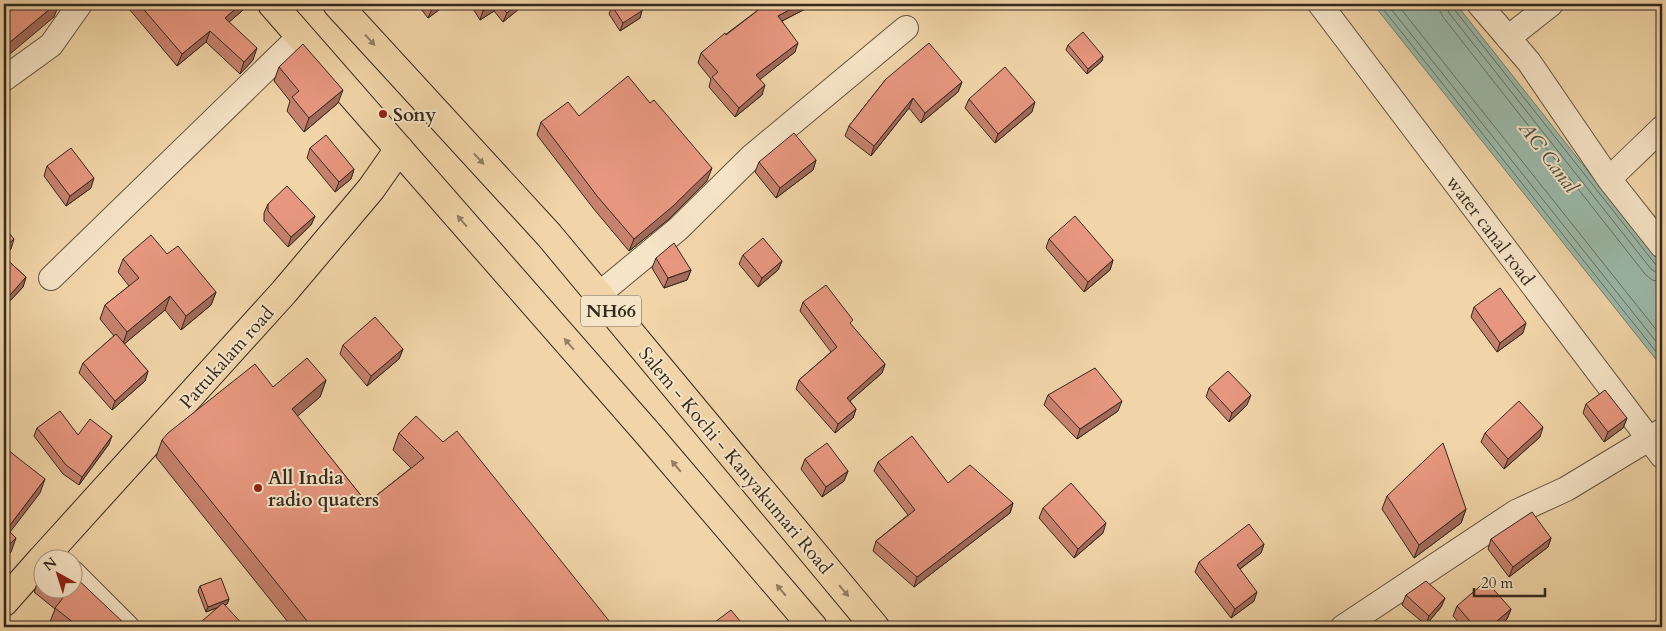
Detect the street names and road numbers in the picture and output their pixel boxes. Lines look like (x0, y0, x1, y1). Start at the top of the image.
street label: water canal road (1440, 170, 1540, 291)
road number: NH66 (581, 296, 641, 326)
street label: Pattukalam road (174, 301, 280, 415)
street label: Salem - Kochi - Kanyakumari Road (632, 342, 838, 580)

